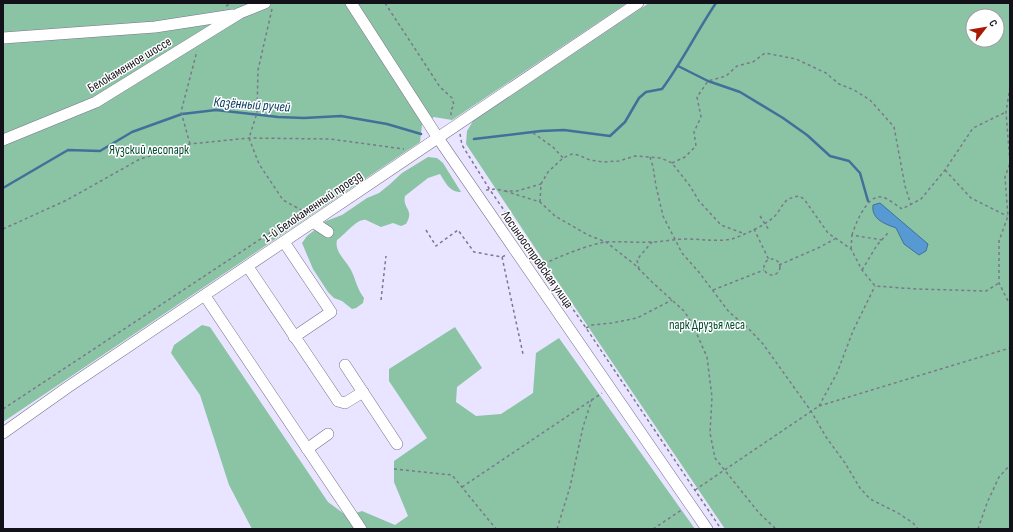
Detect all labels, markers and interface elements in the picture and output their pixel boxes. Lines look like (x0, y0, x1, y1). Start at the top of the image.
north arrow (965, 8, 1005, 48)
text: С (986, 17, 1000, 29)
street label: Белокаменное шоссе (85, 34, 174, 96)
water label: Казённый ручей (213, 93, 291, 116)
park label: Яузский лесопарк (109, 142, 189, 158)
street label: 1-й Белокаменный проезд (260, 168, 365, 246)
street label: Лосиноостровская улица (497, 207, 577, 311)
park label: парк Друзья леса (669, 317, 745, 333)

